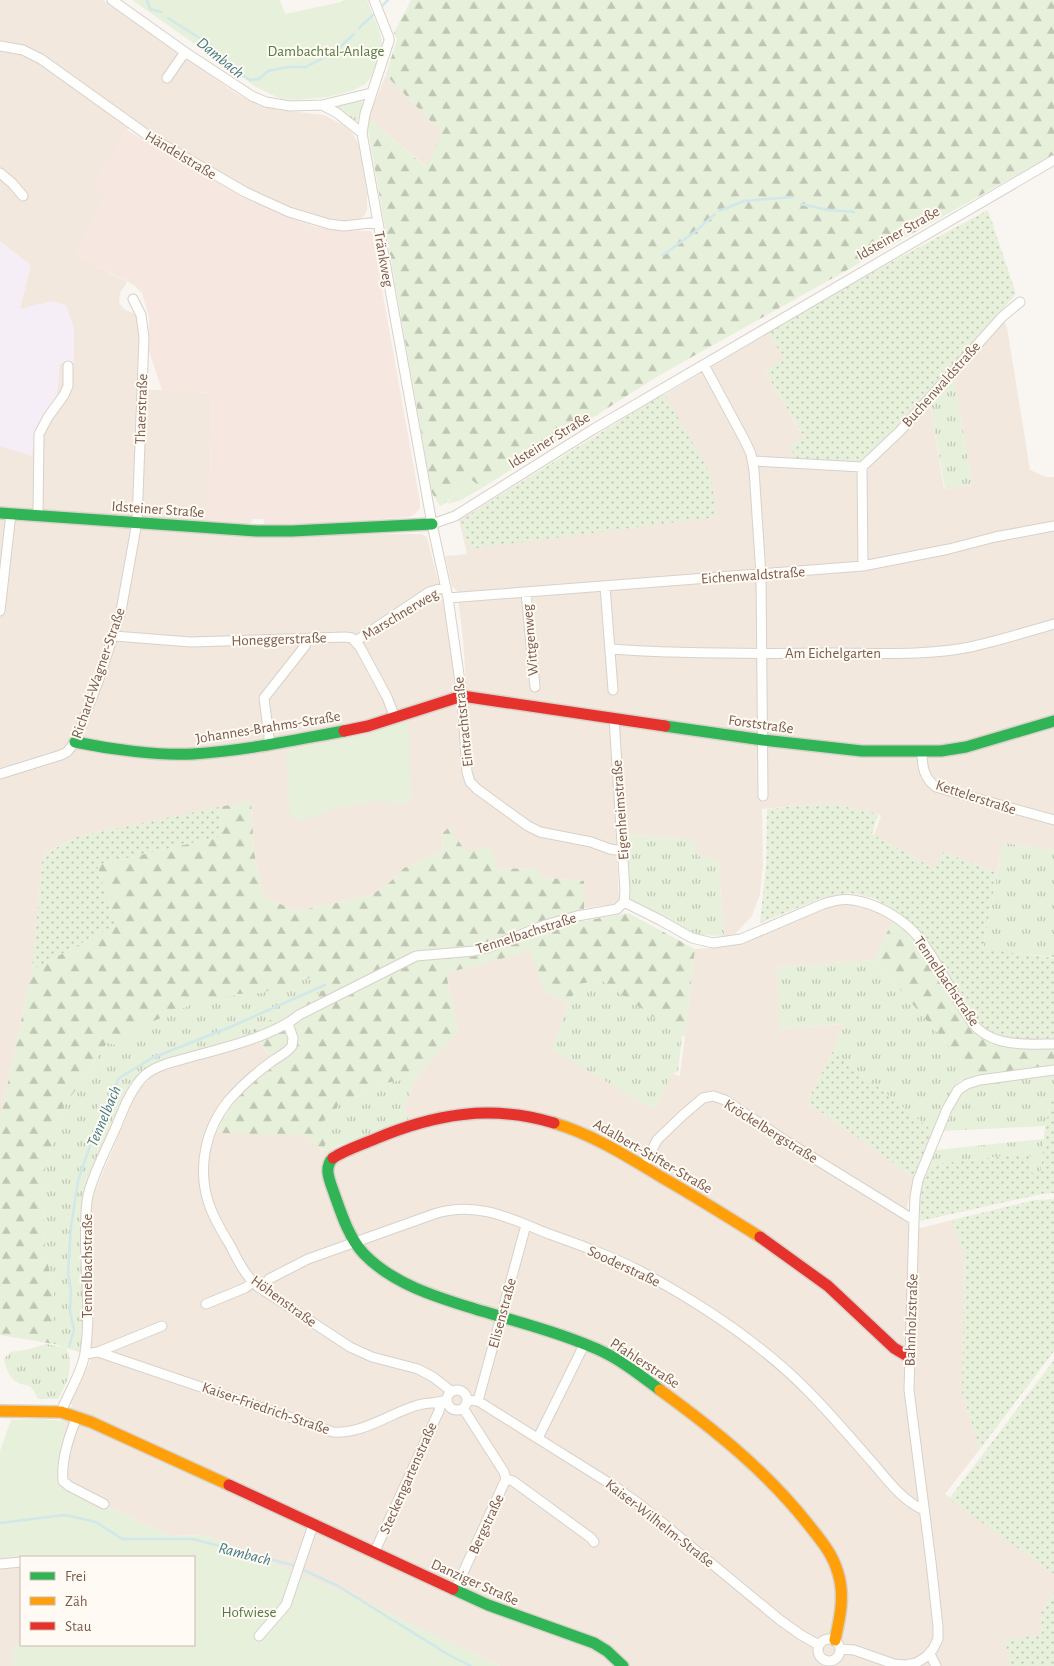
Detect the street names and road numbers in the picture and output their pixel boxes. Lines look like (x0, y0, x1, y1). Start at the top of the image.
street label: Händelstraße (143, 128, 219, 183)
street label: Idsteiner Straße (854, 204, 942, 263)
street label: Tränkweg (371, 230, 396, 289)
street label: Buchenwaldstraße (899, 339, 983, 430)
street label: Thaerstraße (133, 373, 150, 445)
street label: Idsteiner Straße (506, 409, 593, 471)
street label: Idsteiner Straße (111, 499, 205, 520)
street label: Eichenwaldstraße (700, 564, 806, 587)
street label: Marschnerweg (360, 586, 442, 643)
street label: Wittgenweg (520, 603, 541, 676)
street label: Richard-Wagner-Straße (69, 606, 128, 741)
street label: Honeggerstraße (231, 630, 327, 649)
street label: Am Eichelgarten (785, 646, 881, 661)
street label: Eintrachtstraße (451, 676, 476, 768)
street label: Johannes-Brahms-Straße (195, 709, 342, 746)
street label: Forststraße (727, 713, 795, 736)
street label: Eigenheimstraße (610, 759, 631, 861)
street label: Kettelerstraße (934, 777, 1018, 818)
street label: Tennelbachstraße (474, 910, 578, 957)
street label: Tennelbachstraße (911, 934, 982, 1029)
street label: Kröckelbergstraße (721, 1097, 820, 1166)
street label: Adalbert-Stifter-Straße (591, 1116, 715, 1197)
street label: Tennelbachstraße (80, 1214, 95, 1318)
street label: Sooderstraße (585, 1243, 662, 1290)
street label: Höhenstraße (248, 1273, 319, 1330)
street label: Bahnholzstraße (902, 1273, 921, 1367)
street label: Elisenstraße (486, 1276, 519, 1350)
street label: Pfahlerstraße (607, 1335, 682, 1391)
street label: Kaiser-Friedrich-Straße (200, 1380, 332, 1437)
street label: Steckengartenstraße (377, 1420, 440, 1536)
street label: Kaiser-Wilhelm-Straße (603, 1476, 717, 1570)
street label: Bergstraße (466, 1492, 507, 1556)
street label: Danziger Straße (429, 1556, 521, 1609)

